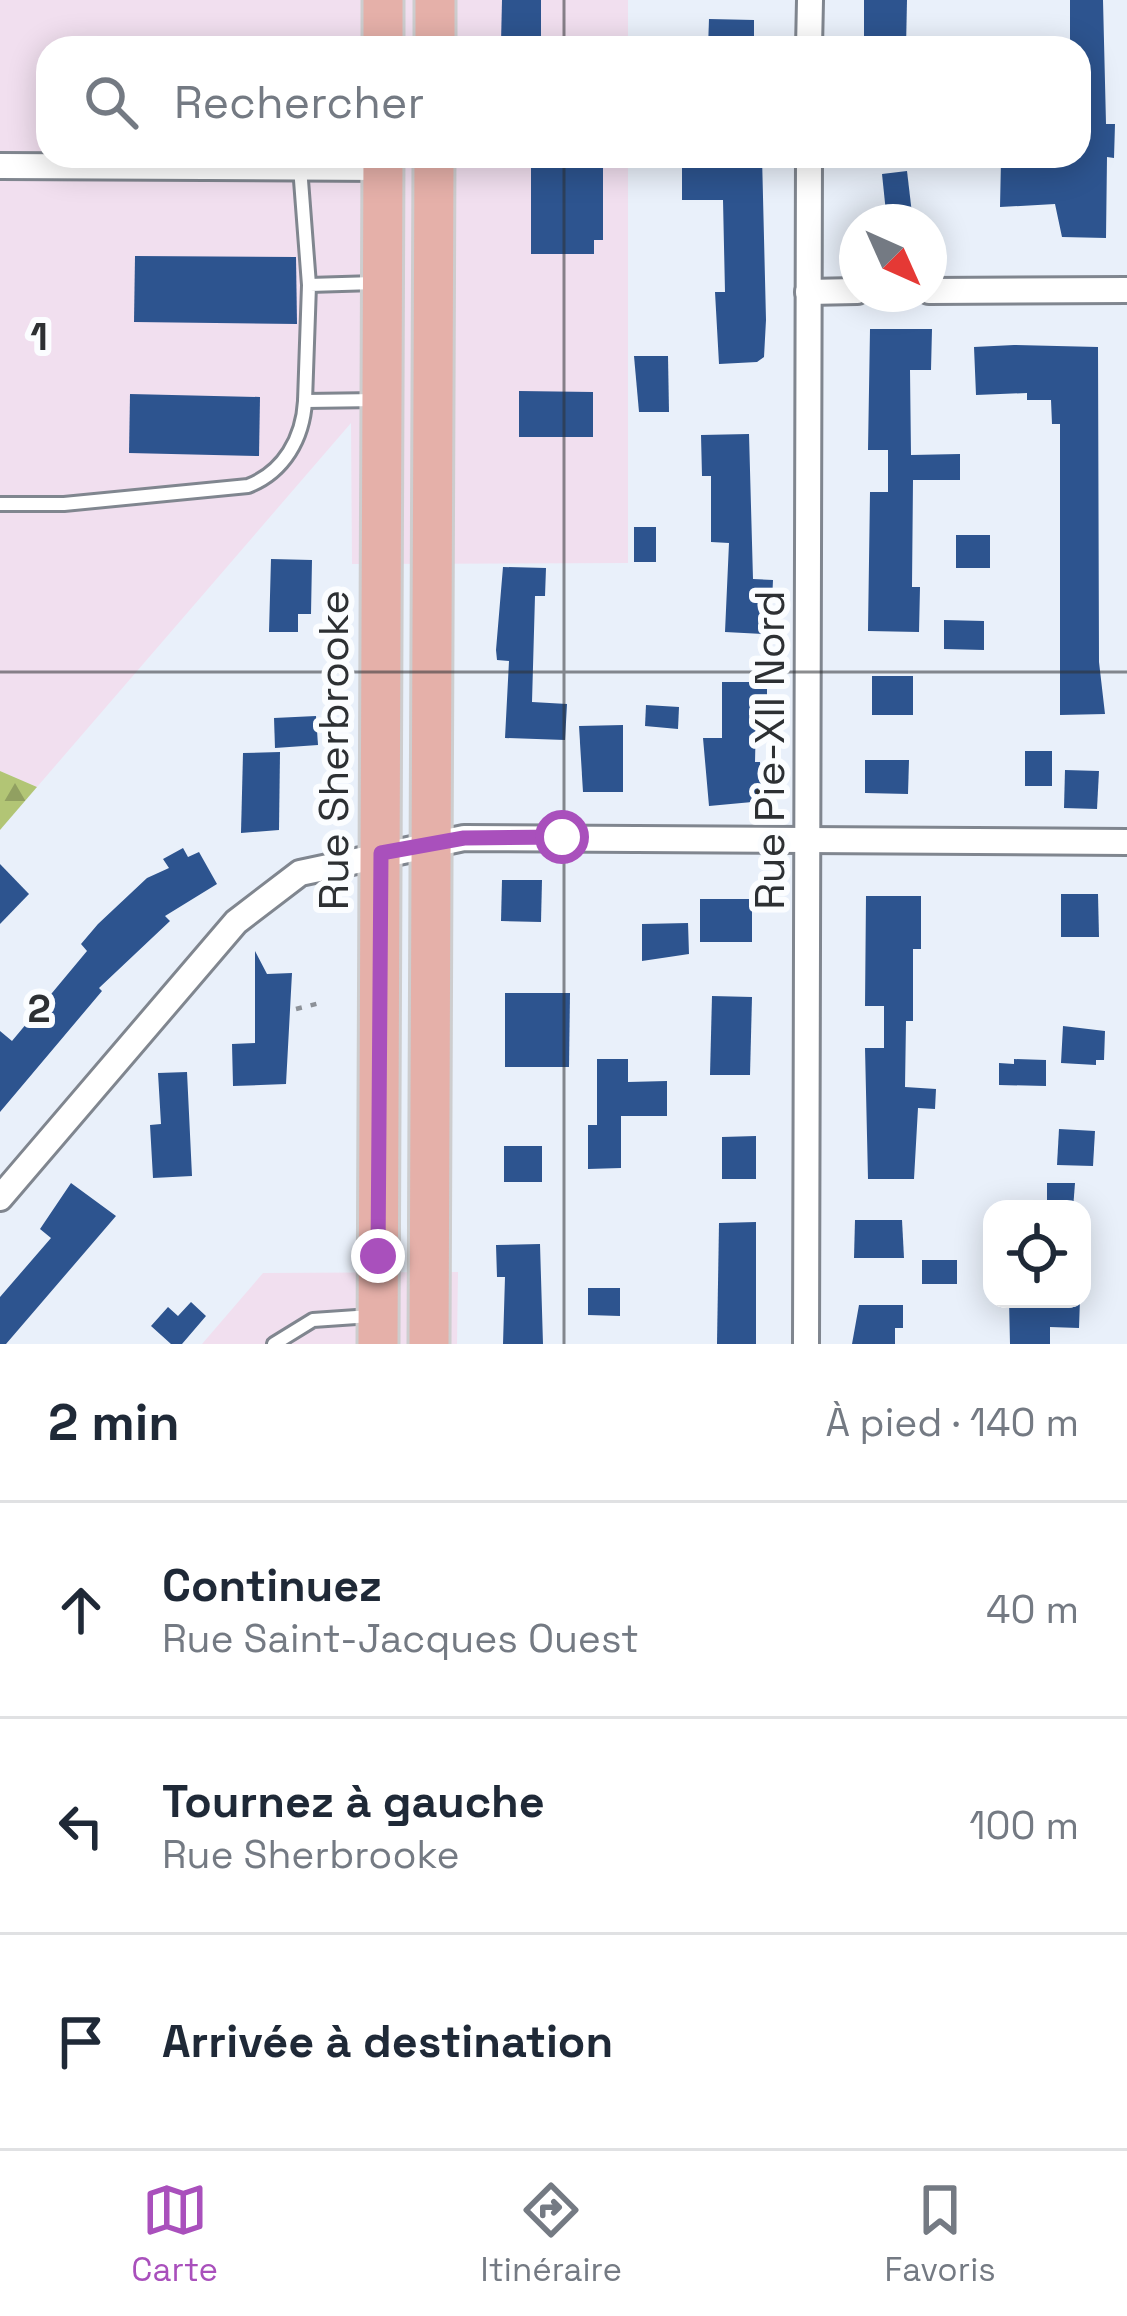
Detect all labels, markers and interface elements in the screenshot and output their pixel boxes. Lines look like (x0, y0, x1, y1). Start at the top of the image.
search box (36, 36, 1091, 168)
icon: search (78, 69, 144, 135)
text: Rechercher (174, 74, 424, 131)
north arrow (839, 204, 947, 312)
text: 1 (30, 312, 48, 361)
street label: Rue Sherbrooke (307, 590, 360, 910)
street label: Rue Pie-XII Nord (743, 590, 796, 910)
route start (535, 810, 589, 864)
text: 2 (27, 984, 51, 1033)
map controls (983, 1200, 1091, 1308)
button: locate (983, 1200, 1091, 1308)
route end (351, 1229, 405, 1283)
text: 2 min (48, 1390, 180, 1455)
text: À pied · 140 m (825, 1398, 1079, 1447)
text: Continuez (162, 1557, 382, 1614)
icon: ahead (48, 1577, 114, 1643)
text: 40 m (986, 1585, 1079, 1634)
text: Rue Saint-Jacques Ouest (162, 1614, 639, 1663)
text: Tournez à gauche (162, 1773, 545, 1830)
icon: left (48, 1793, 114, 1859)
text: 100 m (969, 1801, 1079, 1850)
text: Rue Sherbrooke (162, 1830, 460, 1879)
icon: arrive (48, 2009, 114, 2075)
text: Arrivée à destination (162, 2013, 613, 2070)
tab: Carte (131, 2177, 218, 2291)
tab: Itinéraire (481, 2177, 622, 2291)
tab: Favoris (885, 2177, 996, 2291)

